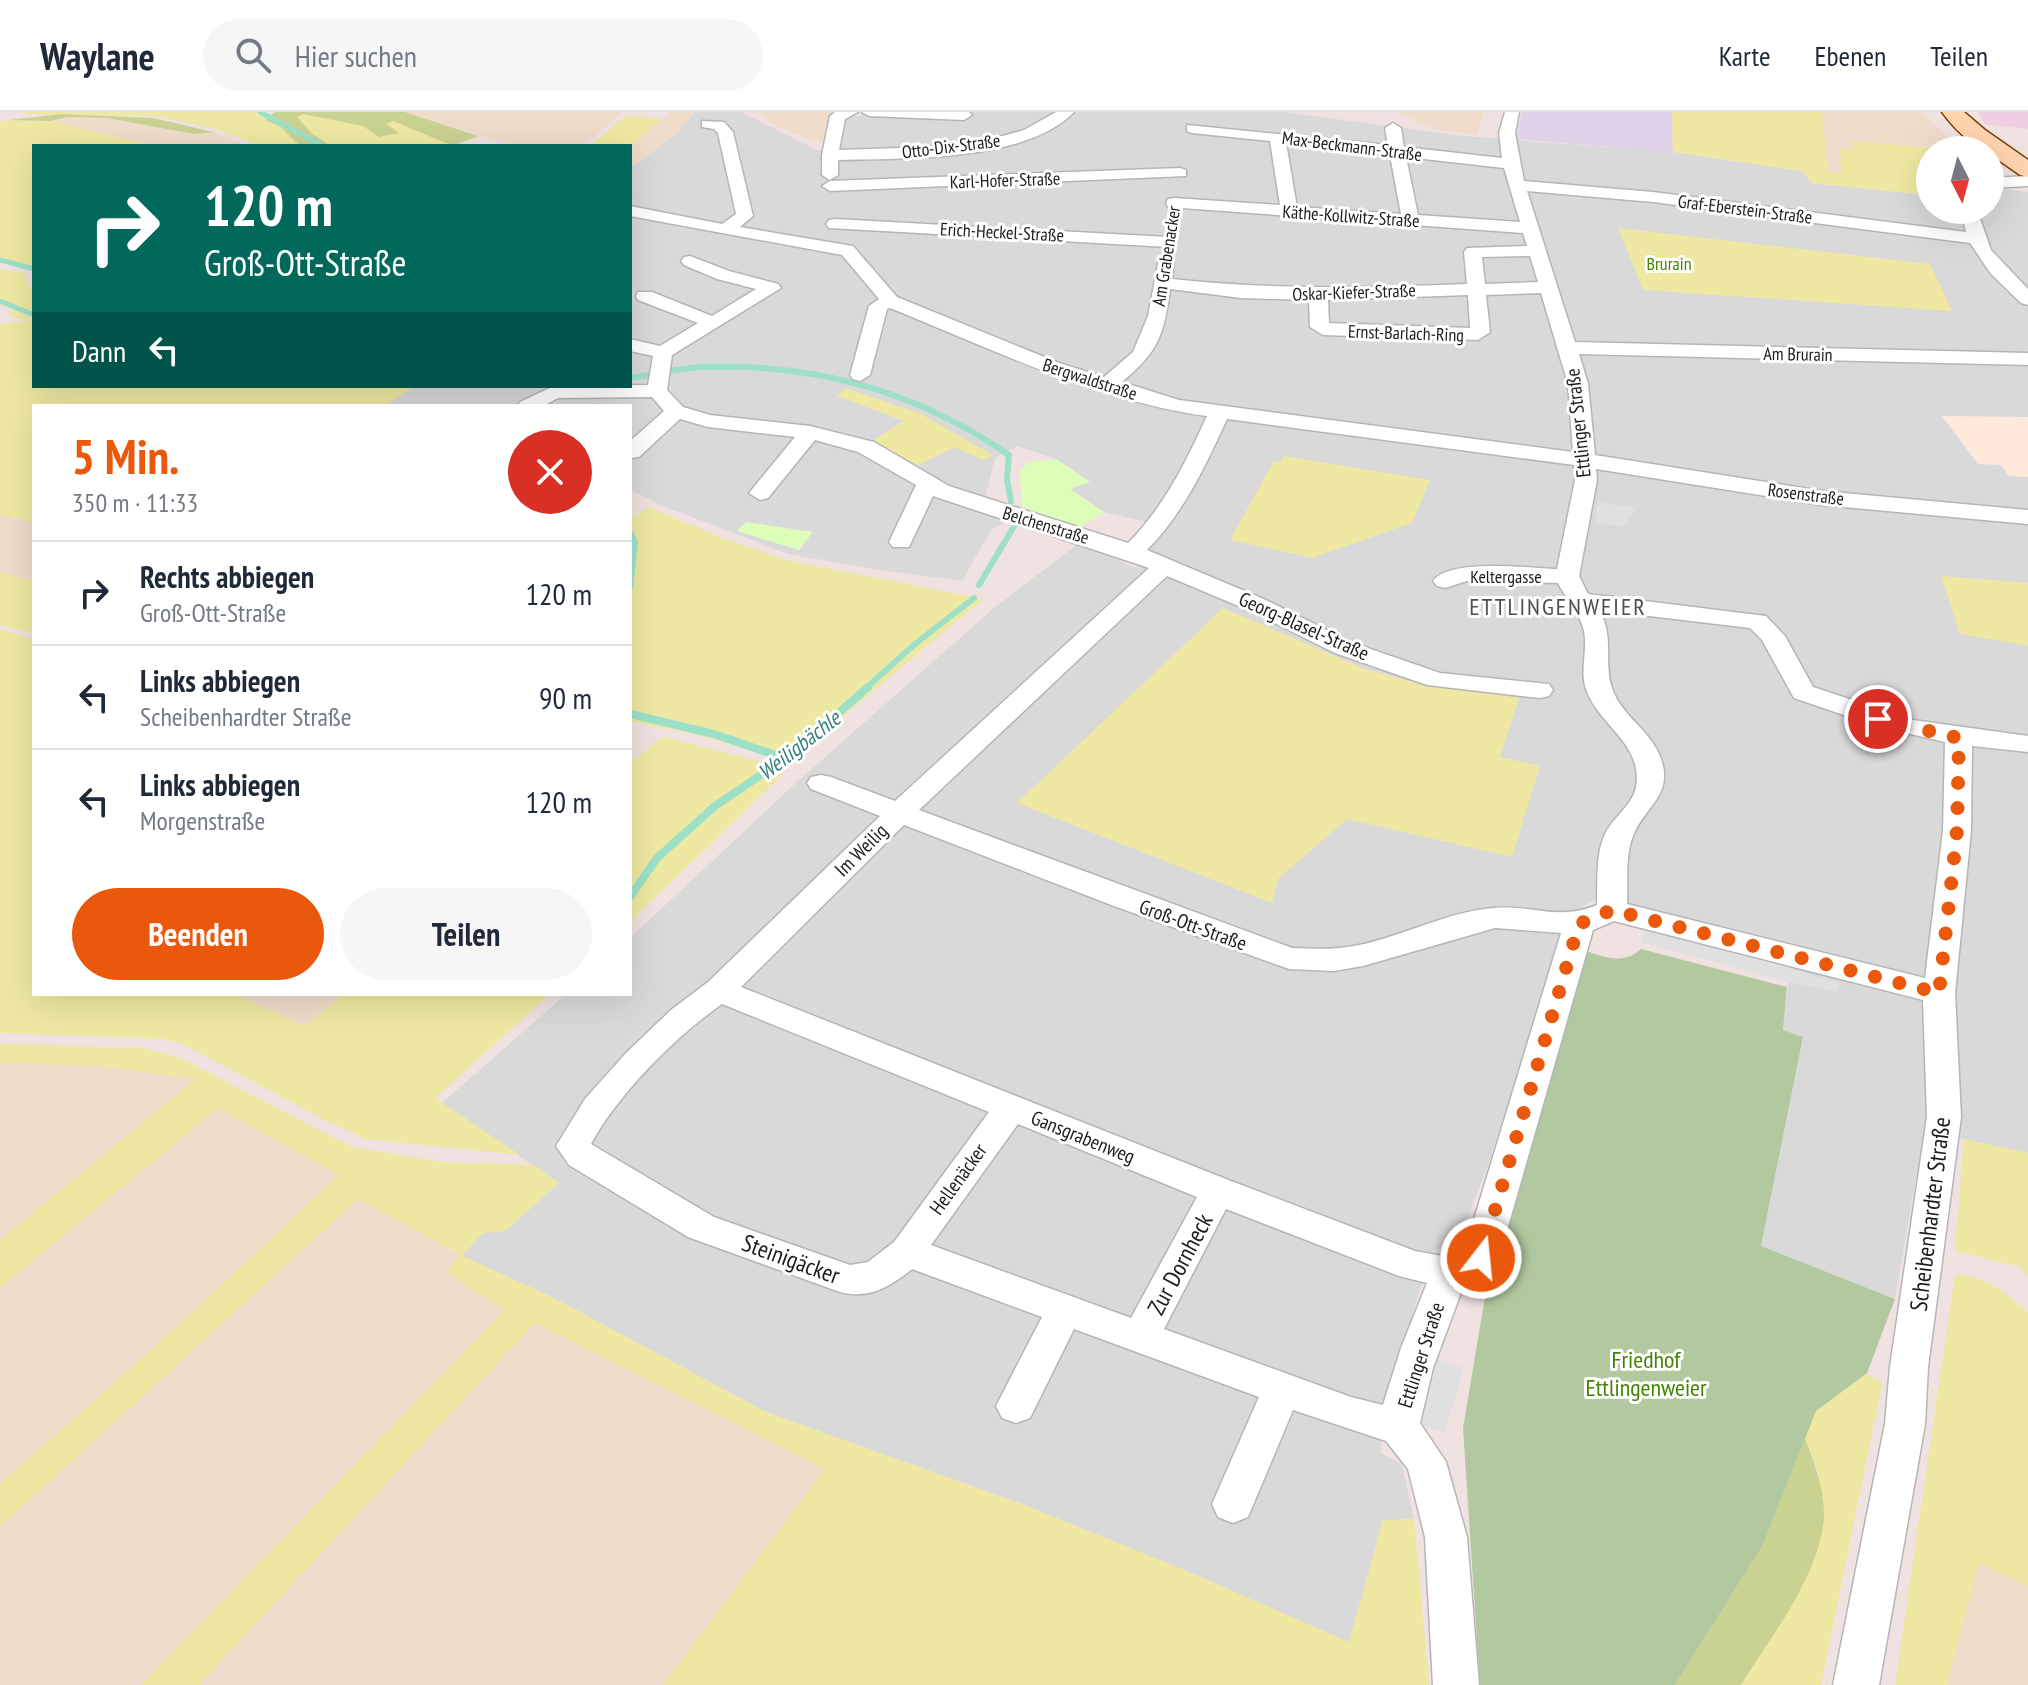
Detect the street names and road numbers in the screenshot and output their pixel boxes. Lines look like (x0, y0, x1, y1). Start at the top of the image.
street label: Max-Beckmann-Straße (1281, 126, 1423, 166)
street label: Otto-Dix-Straße (900, 129, 1002, 163)
street label: Karl-Hofer-Straße (949, 167, 1061, 193)
street label: Graf-Eberstein-Straße (1677, 189, 1813, 229)
street label: Käthe-Kollwitz-Straße (1282, 200, 1420, 232)
street label: Am Grabenacker (1147, 204, 1185, 308)
street label: Erich-Heckel-Straße (939, 217, 1065, 247)
street label: Oskar-Kiefer-Straße (1292, 278, 1416, 306)
street label: Ernst-Barlach-Ring (1348, 319, 1464, 347)
street label: Am Brurain (1763, 342, 1833, 366)
street label: Bergwaldstraße (1040, 353, 1140, 405)
street label: Ettlinger Straße (1559, 367, 1597, 479)
street label: Rosenstraße (1767, 478, 1845, 510)
street label: Belchenstraße (1000, 501, 1092, 549)
street label: Keltergasse (1470, 565, 1542, 588)
street label: Georg-Blasel-Straße (1235, 586, 1373, 666)
street label: Im Weilig (829, 818, 893, 882)
street label: Groß-Ott-Straße (1136, 894, 1250, 956)
street label: Gansgrabenweg (1027, 1104, 1139, 1170)
street label: Scheibenhardter Straße (1903, 1115, 1957, 1313)
street label: Hellenäcker (923, 1138, 993, 1220)
street label: Zur Dornheck (1140, 1207, 1220, 1320)
street label: Steinigäcker (738, 1227, 844, 1291)
street label: Ettlinger Straße (1392, 1299, 1450, 1411)

